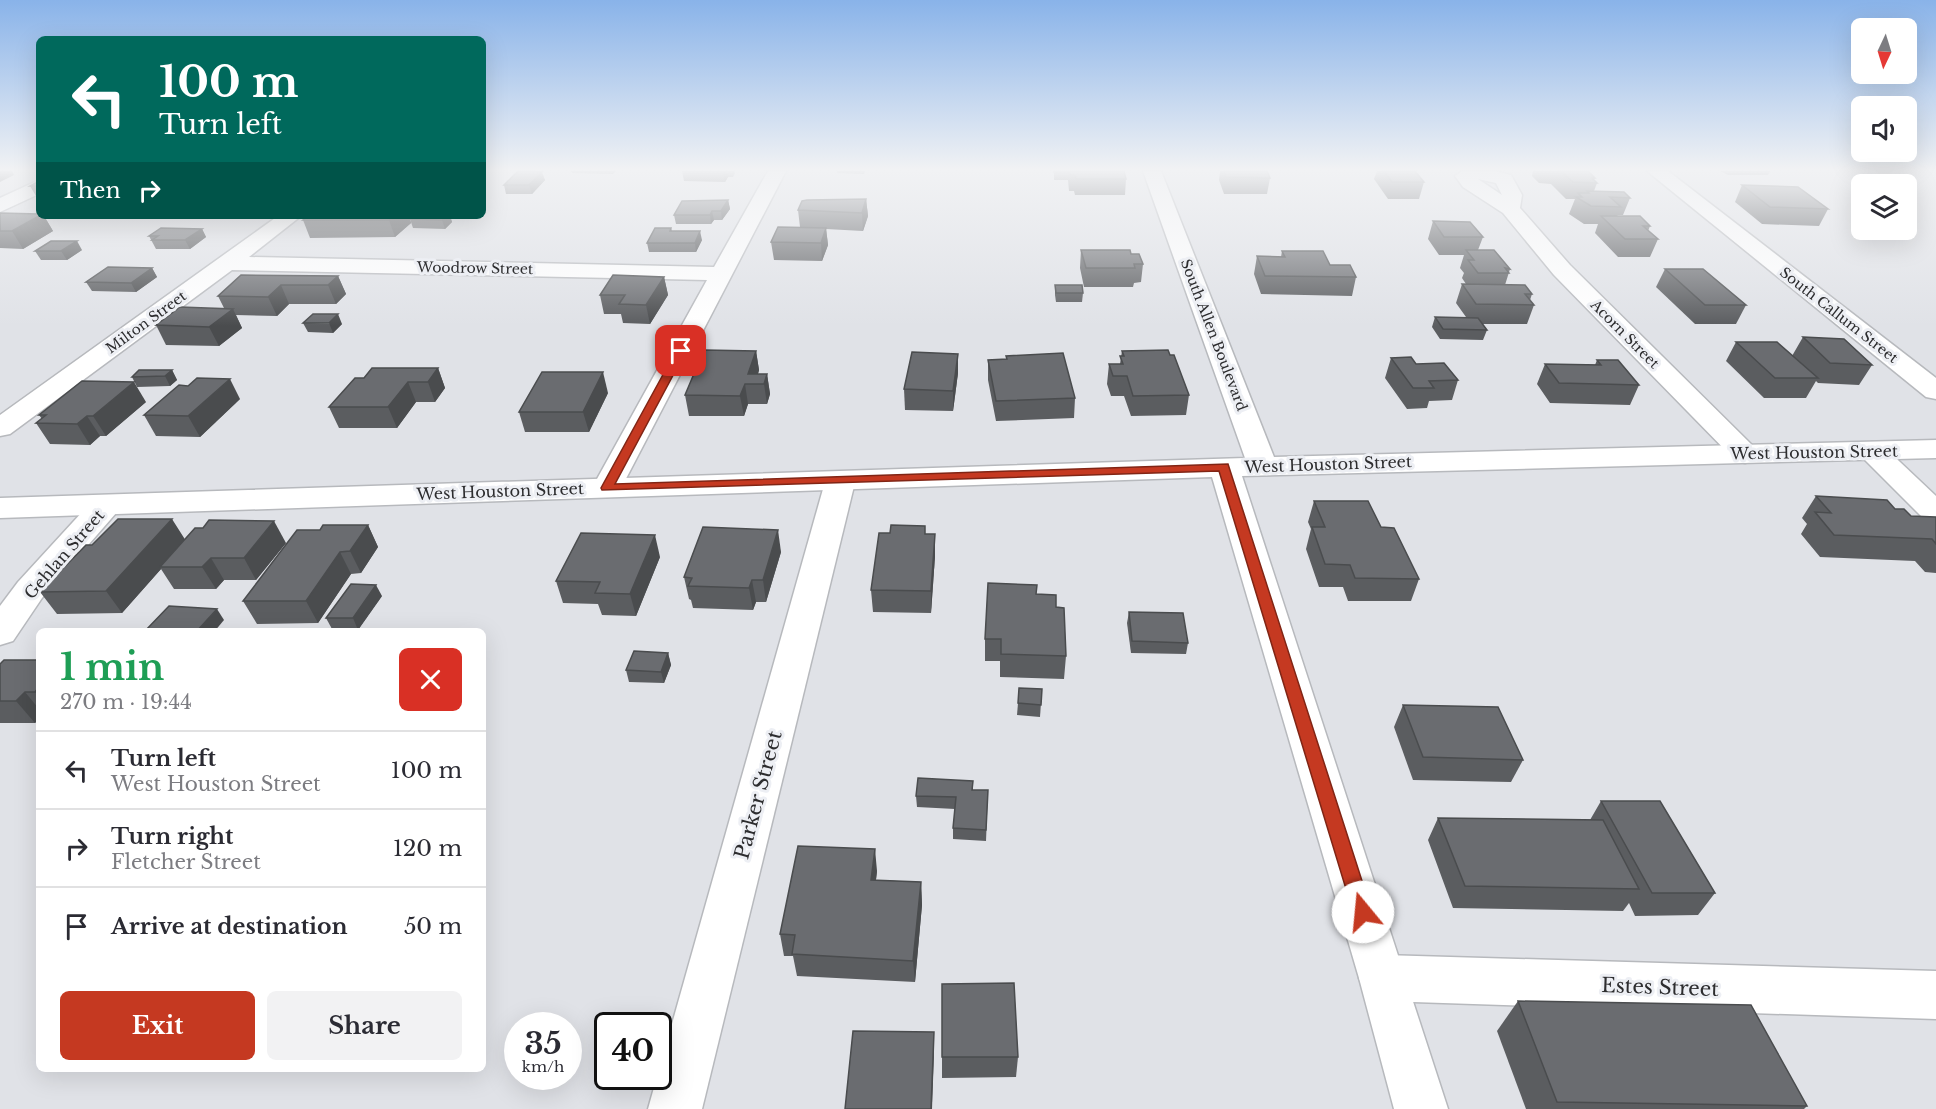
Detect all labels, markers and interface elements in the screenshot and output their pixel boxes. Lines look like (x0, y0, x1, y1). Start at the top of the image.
north arrow (1851, 18, 1917, 84)
map controls (1851, 18, 1917, 240)
text: 100 m (159, 56, 298, 108)
icon: left (60, 60, 138, 138)
button: sound (1851, 96, 1917, 162)
text: Turn left (159, 108, 282, 141)
icon: right (133, 174, 166, 207)
button: layers (1851, 174, 1917, 240)
text: Then (60, 177, 121, 204)
street label: South Allen Boulevard (1177, 256, 1252, 414)
street label: Woodrow Street (416, 258, 534, 278)
street label: South Callum Street (1776, 263, 1902, 367)
street label: Milton Street (102, 286, 190, 357)
street label: Acorn Street (1586, 295, 1664, 373)
pin (655, 325, 706, 376)
icon: arrive (664, 334, 697, 367)
street label: West Houston Street (1729, 441, 1898, 463)
street label: West Houston Street (1243, 451, 1412, 477)
street label: West Houston Street (415, 478, 584, 504)
street label: Gehlan Street (20, 505, 108, 603)
text: 1 min (60, 645, 164, 690)
button: close (399, 648, 462, 711)
text: 270 m · 19:44 (60, 690, 192, 714)
street label: Parker Street (729, 728, 787, 862)
text: Turn left (111, 745, 216, 772)
icon: left (60, 754, 93, 787)
text: 100 m (391, 757, 462, 784)
text: West Houston Street (111, 772, 321, 796)
text: Turn right (111, 823, 233, 850)
icon: right (60, 832, 93, 865)
text: 120 m (393, 835, 462, 862)
text: Fletcher Street (111, 850, 261, 874)
position arrow (1331, 880, 1395, 944)
icon: arrive (60, 910, 93, 943)
text: Arrive at destination (111, 913, 348, 940)
text: 50 m (404, 913, 462, 940)
street label: Estes Street (1601, 973, 1720, 1001)
button: Exit (60, 991, 255, 1060)
button: Share (267, 991, 462, 1060)
speed limit sign: 40 (594, 1012, 672, 1090)
text: 35 (525, 1025, 561, 1062)
text: km/h (522, 1057, 564, 1076)

